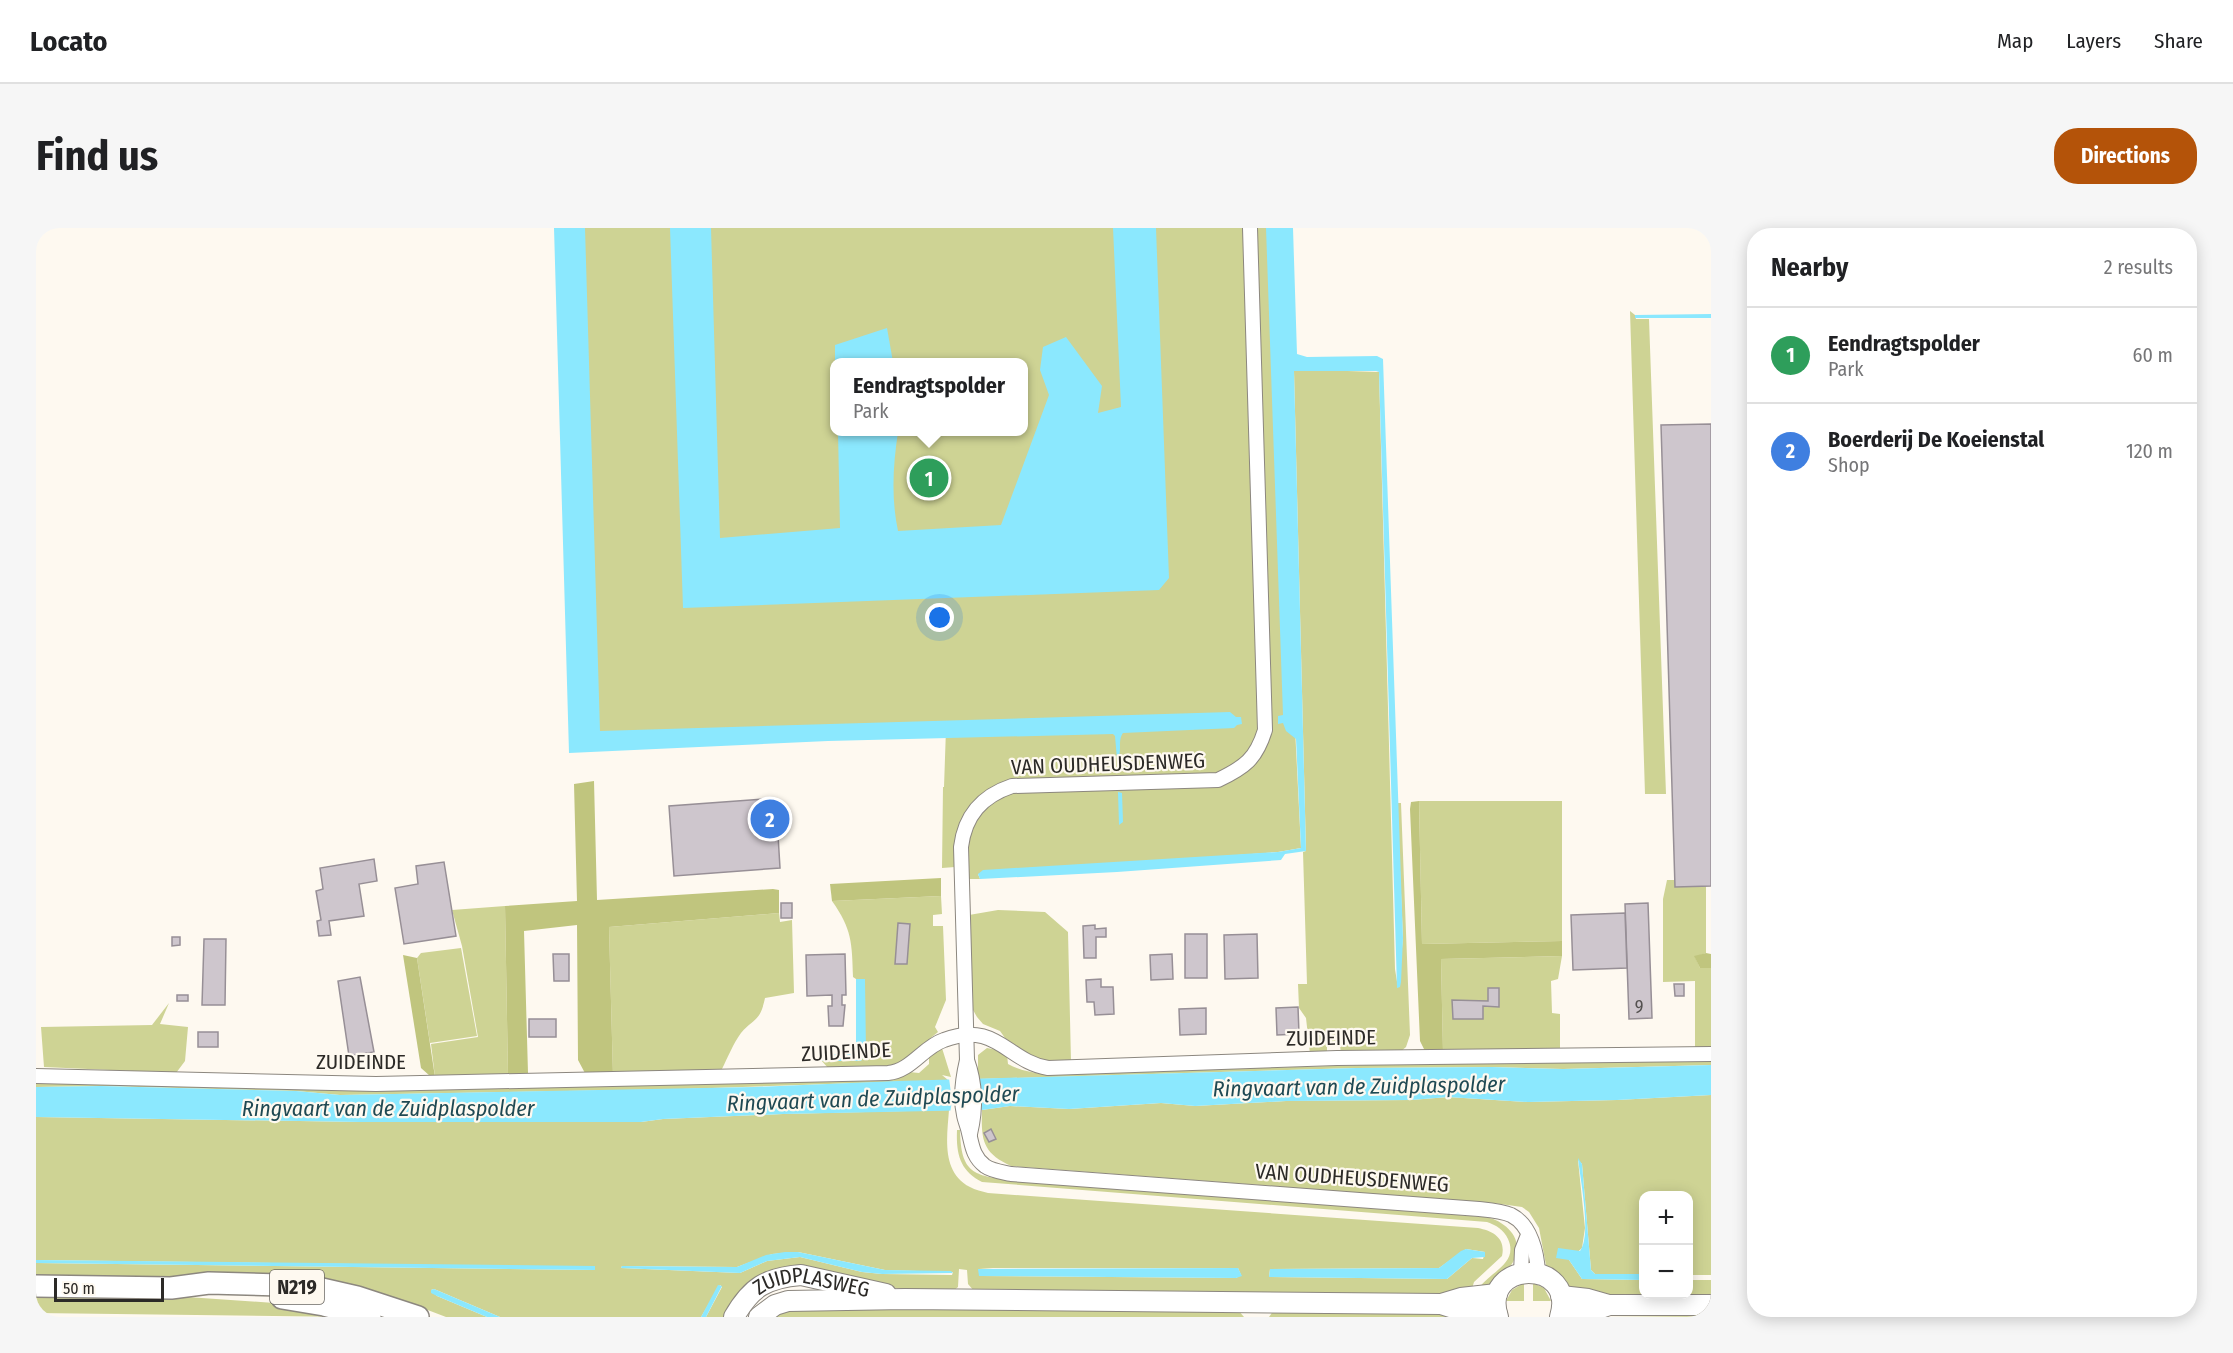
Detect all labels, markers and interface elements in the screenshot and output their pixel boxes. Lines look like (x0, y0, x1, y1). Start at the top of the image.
text: Locato (30, 25, 108, 58)
text: Map (1997, 28, 2033, 54)
text: Layers (2066, 28, 2121, 54)
text: Share (2154, 28, 2203, 54)
button: Directions (2054, 128, 2197, 184)
text: Find us (36, 131, 158, 181)
text: Nearby (1771, 252, 1848, 283)
text: 2 results (2104, 255, 2173, 279)
text: Eendragtspolder (1828, 330, 1980, 357)
text: 1 (1786, 343, 1795, 367)
text: 60 m (2133, 343, 2173, 367)
text: Park (1828, 357, 1864, 381)
popup (830, 358, 1028, 436)
text: Eendragtspolder (853, 372, 1005, 399)
text: Park (853, 399, 889, 423)
text: Boerderij De Koeienstal (1828, 426, 2044, 453)
text: 2 (1786, 439, 1795, 463)
text: 120 m (2126, 439, 2173, 463)
text: Shop (1828, 453, 1870, 477)
pin: 1 (910, 456, 948, 500)
your location (925, 603, 954, 632)
street label: VAN OUDHEUSDENWEG (1010, 748, 1206, 780)
pin: 2 (750, 796, 790, 842)
house number: 9 (1635, 996, 1643, 1018)
street label: ZUIDEINDE (1286, 1024, 1376, 1052)
street label: ZUIDEINDE (800, 1037, 892, 1067)
street label: ZUIDEINDE (316, 1049, 406, 1075)
water label: Ringvaart van de Zuidplaspolder (1212, 1070, 1507, 1103)
water label: Ringvaart van de Zuidplaspolder (726, 1080, 1021, 1117)
water label: Ringvaart van de Zuidplaspolder (242, 1095, 536, 1122)
street label: VAN OUDHEUSDENWEG (1254, 1158, 1450, 1198)
map controls (1639, 1191, 1693, 1299)
button: + (1639, 1191, 1693, 1245)
button: − (1639, 1245, 1693, 1299)
street label: ZUIDPLASWEG (748, 1262, 872, 1303)
road number: N219 (270, 1270, 324, 1304)
scale bar (54, 1275, 164, 1302)
text: 50 m (63, 1279, 95, 1298)

